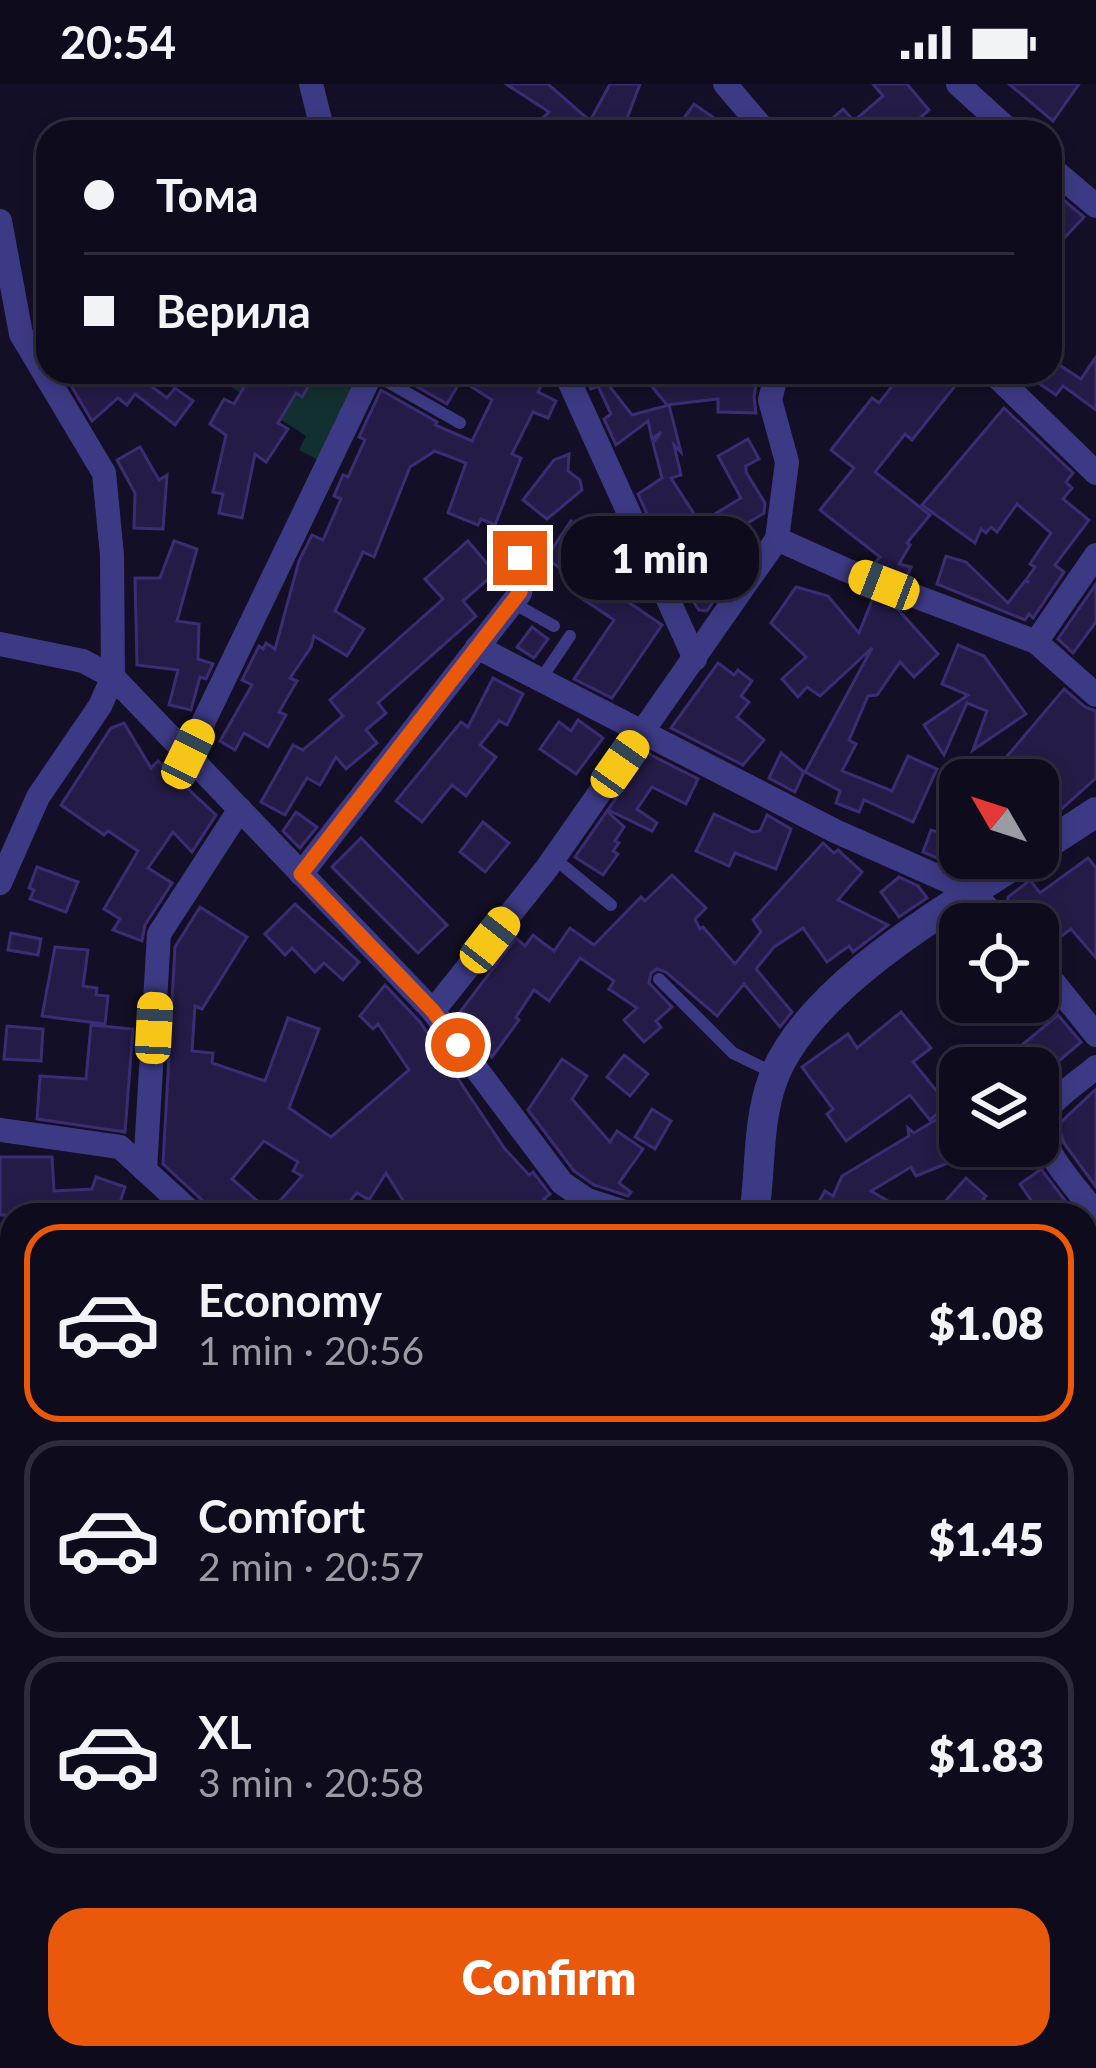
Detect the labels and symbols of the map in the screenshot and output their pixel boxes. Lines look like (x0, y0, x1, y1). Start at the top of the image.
callout: 1 min (562, 516, 760, 600)
route end (493, 531, 547, 585)
car (844, 555, 924, 615)
car (156, 714, 220, 794)
car (585, 724, 655, 804)
north arrow (939, 759, 1059, 879)
car (454, 901, 526, 979)
car (134, 991, 174, 1065)
route start (431, 1018, 485, 1072)

